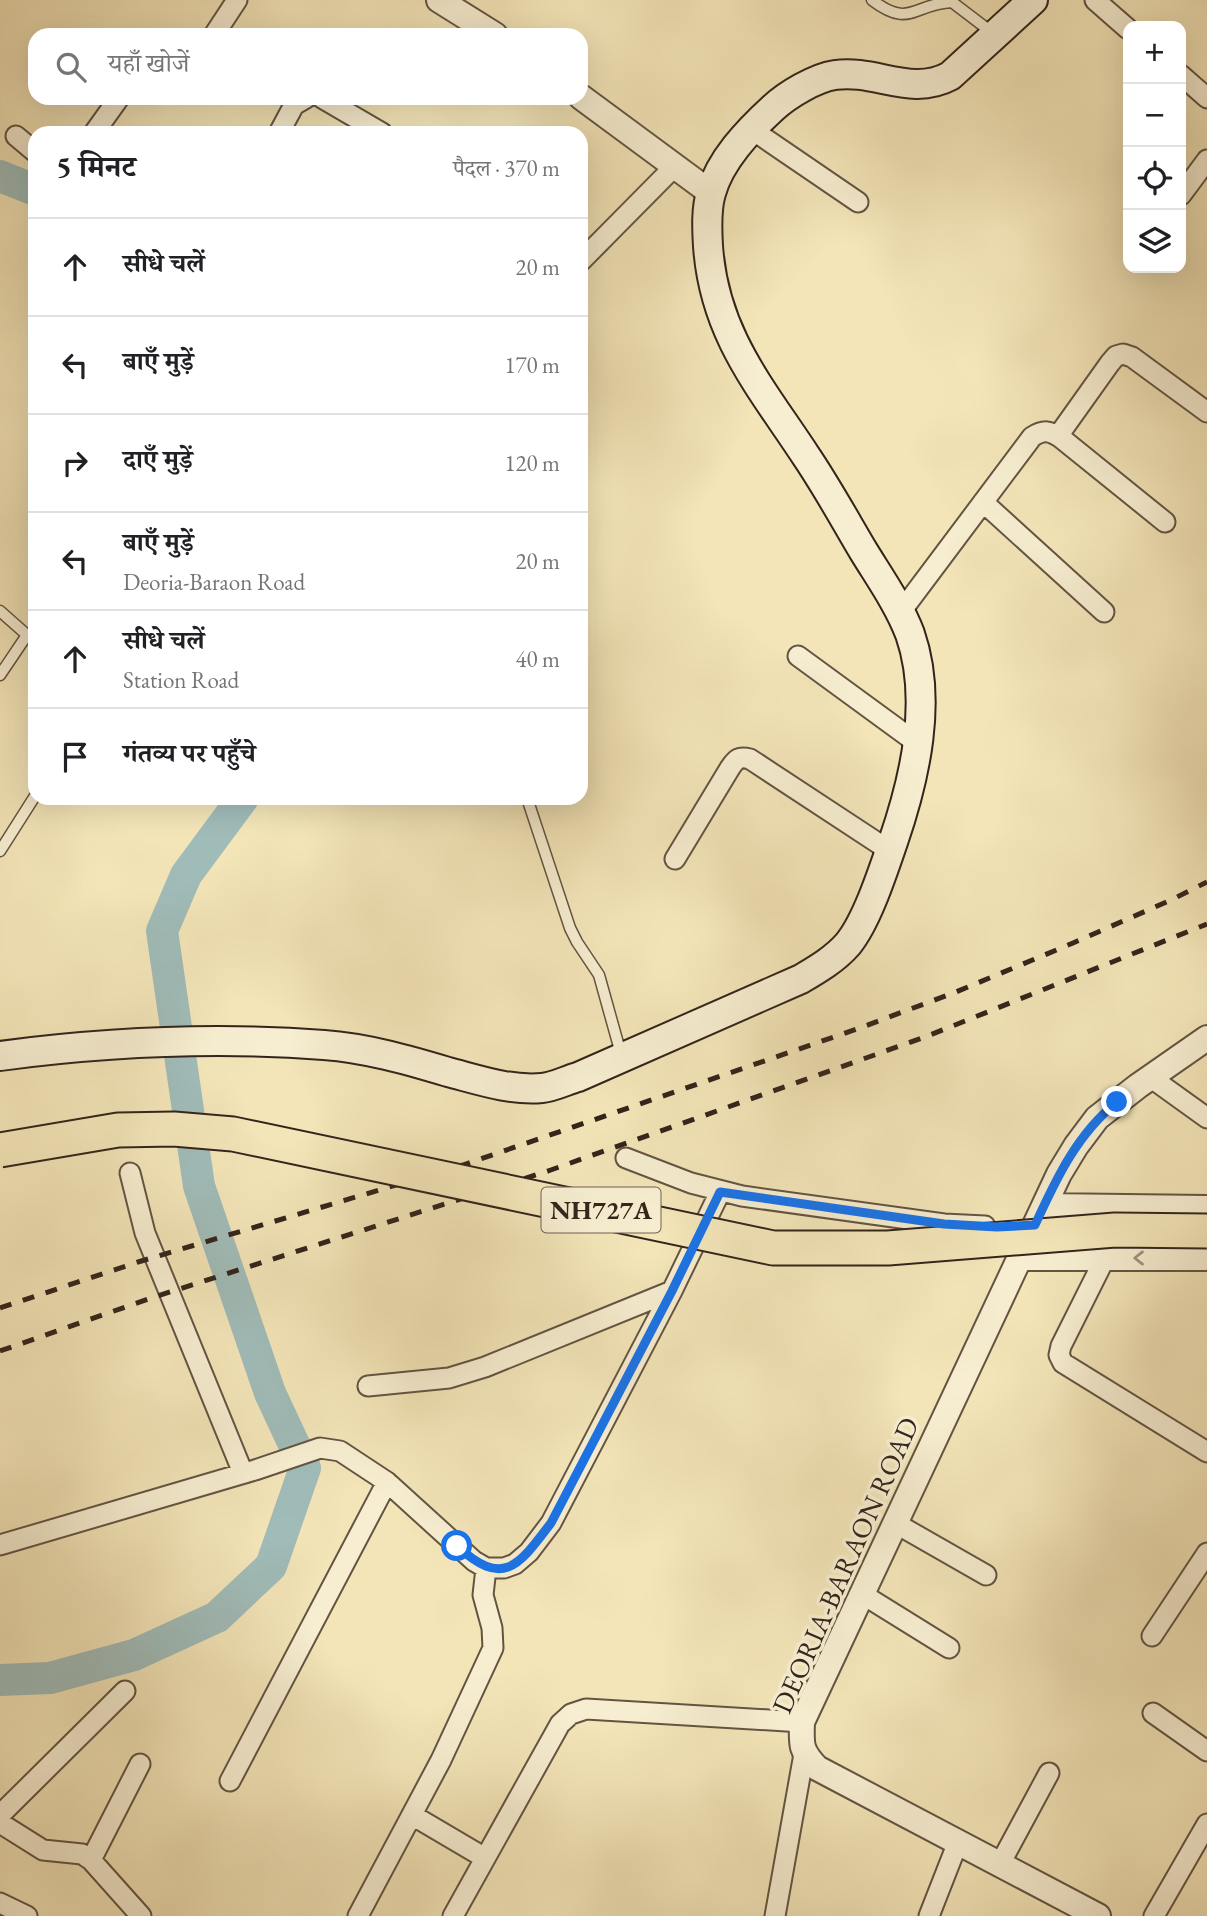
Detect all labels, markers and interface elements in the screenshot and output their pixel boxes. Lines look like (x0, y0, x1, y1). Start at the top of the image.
map controls (1123, 21, 1186, 273)
button: + (1123, 21, 1186, 84)
search box (28, 28, 588, 105)
text: यहाँ खोजें (108, 46, 189, 80)
icon: search (52, 48, 90, 86)
button: − (1123, 84, 1186, 147)
text: 5 मिनट (56, 147, 136, 186)
button: locate (1123, 147, 1186, 210)
text: पैदल · 370 m (453, 153, 560, 183)
button: layers (1123, 210, 1186, 273)
text: सीधे चलें (123, 246, 205, 280)
icon: ahead (56, 248, 94, 286)
text: 20 m (515, 252, 560, 282)
text: बाएँ मुड़ें (123, 344, 194, 378)
icon: left (56, 346, 94, 384)
text: 170 m (504, 350, 560, 380)
text: दाएँ मुड़ें (123, 442, 193, 476)
icon: right (56, 444, 94, 482)
text: 120 m (504, 448, 560, 478)
text: बाएँ मुड़ें (123, 525, 194, 559)
icon: left (56, 542, 94, 580)
text: 20 m (515, 546, 560, 576)
text: Deoria-Baraon Road (123, 567, 305, 597)
text: सीधे चलें (123, 623, 205, 657)
icon: ahead (56, 640, 94, 678)
text: 40 m (515, 644, 560, 674)
text: Station Road (123, 665, 239, 695)
text: गंतव्य पर पहुँचे (123, 736, 256, 770)
icon: arrive (56, 738, 94, 776)
route end (1101, 1086, 1132, 1117)
road number: NH727A (542, 1188, 660, 1232)
one-way arrow (1133, 1250, 1144, 1266)
street label: DEORIA-BARAON ROAD (763, 1411, 927, 1719)
route start (441, 1530, 472, 1561)

